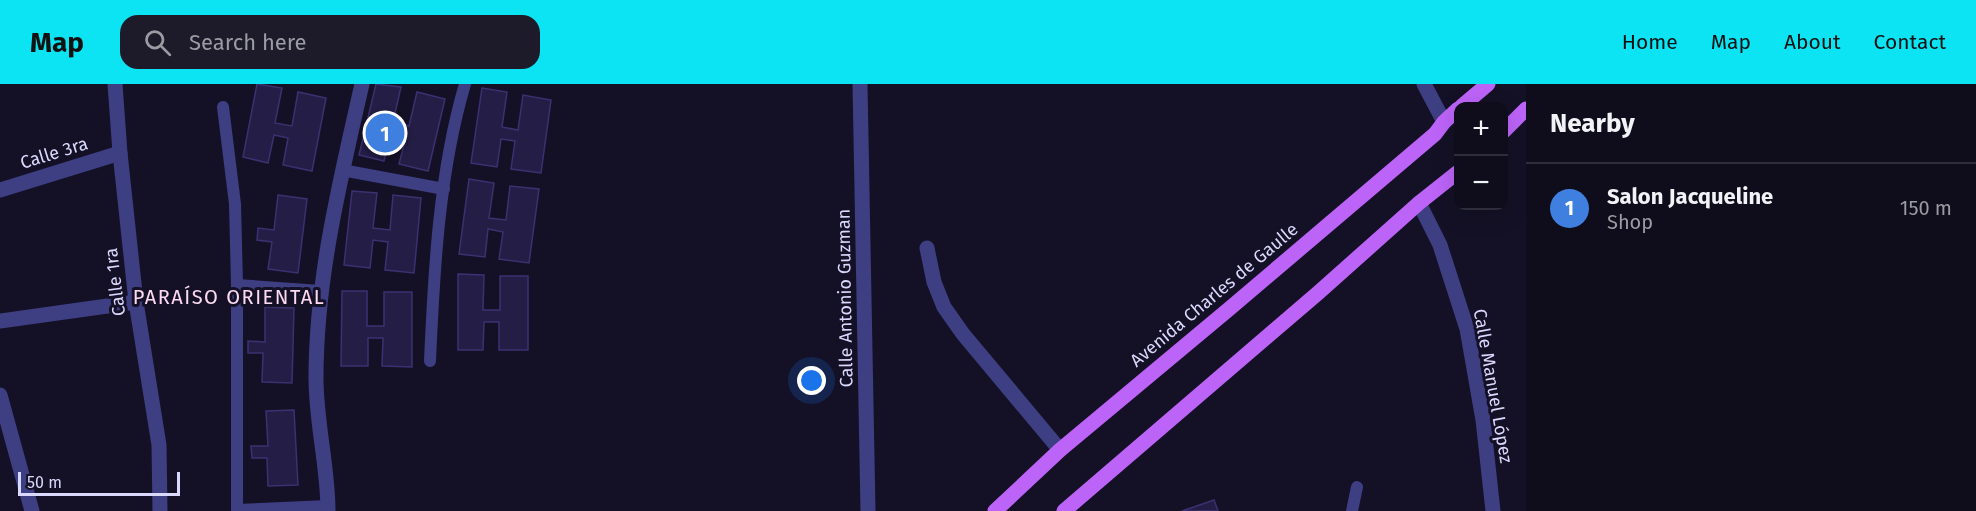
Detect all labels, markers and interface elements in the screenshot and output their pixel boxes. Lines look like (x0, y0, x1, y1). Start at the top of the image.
search box (120, 15, 540, 69)
text: Map (30, 26, 84, 59)
icon: search (141, 26, 174, 59)
text: Search here (189, 29, 307, 56)
text: Home (1622, 29, 1678, 55)
text: Map (1711, 29, 1751, 55)
text: About (1784, 29, 1841, 55)
text: Contact (1874, 29, 1946, 55)
map controls (1454, 102, 1508, 210)
button: + (1454, 102, 1508, 156)
text: Nearby (1550, 108, 1635, 139)
pin: 1 (366, 110, 404, 156)
street label: Calle 3ra (17, 132, 91, 174)
button: − (1454, 156, 1508, 210)
text: Salon Jacqueline (1607, 183, 1773, 210)
text: 1 (1565, 196, 1574, 220)
text: 150 m (1900, 196, 1952, 220)
street label: Calle Antonio Guzman (832, 209, 858, 387)
text: Shop (1607, 210, 1653, 234)
street label: Avenida Charles de Gaulle (1126, 218, 1302, 372)
street label: Calle 1ra (100, 247, 130, 317)
district label: PARAÍSO ORIENTAL (133, 285, 325, 309)
street label: Calle Manuel López (1469, 307, 1517, 465)
your location (797, 366, 826, 395)
scale bar (18, 469, 180, 496)
text: 50 m (27, 473, 62, 492)

